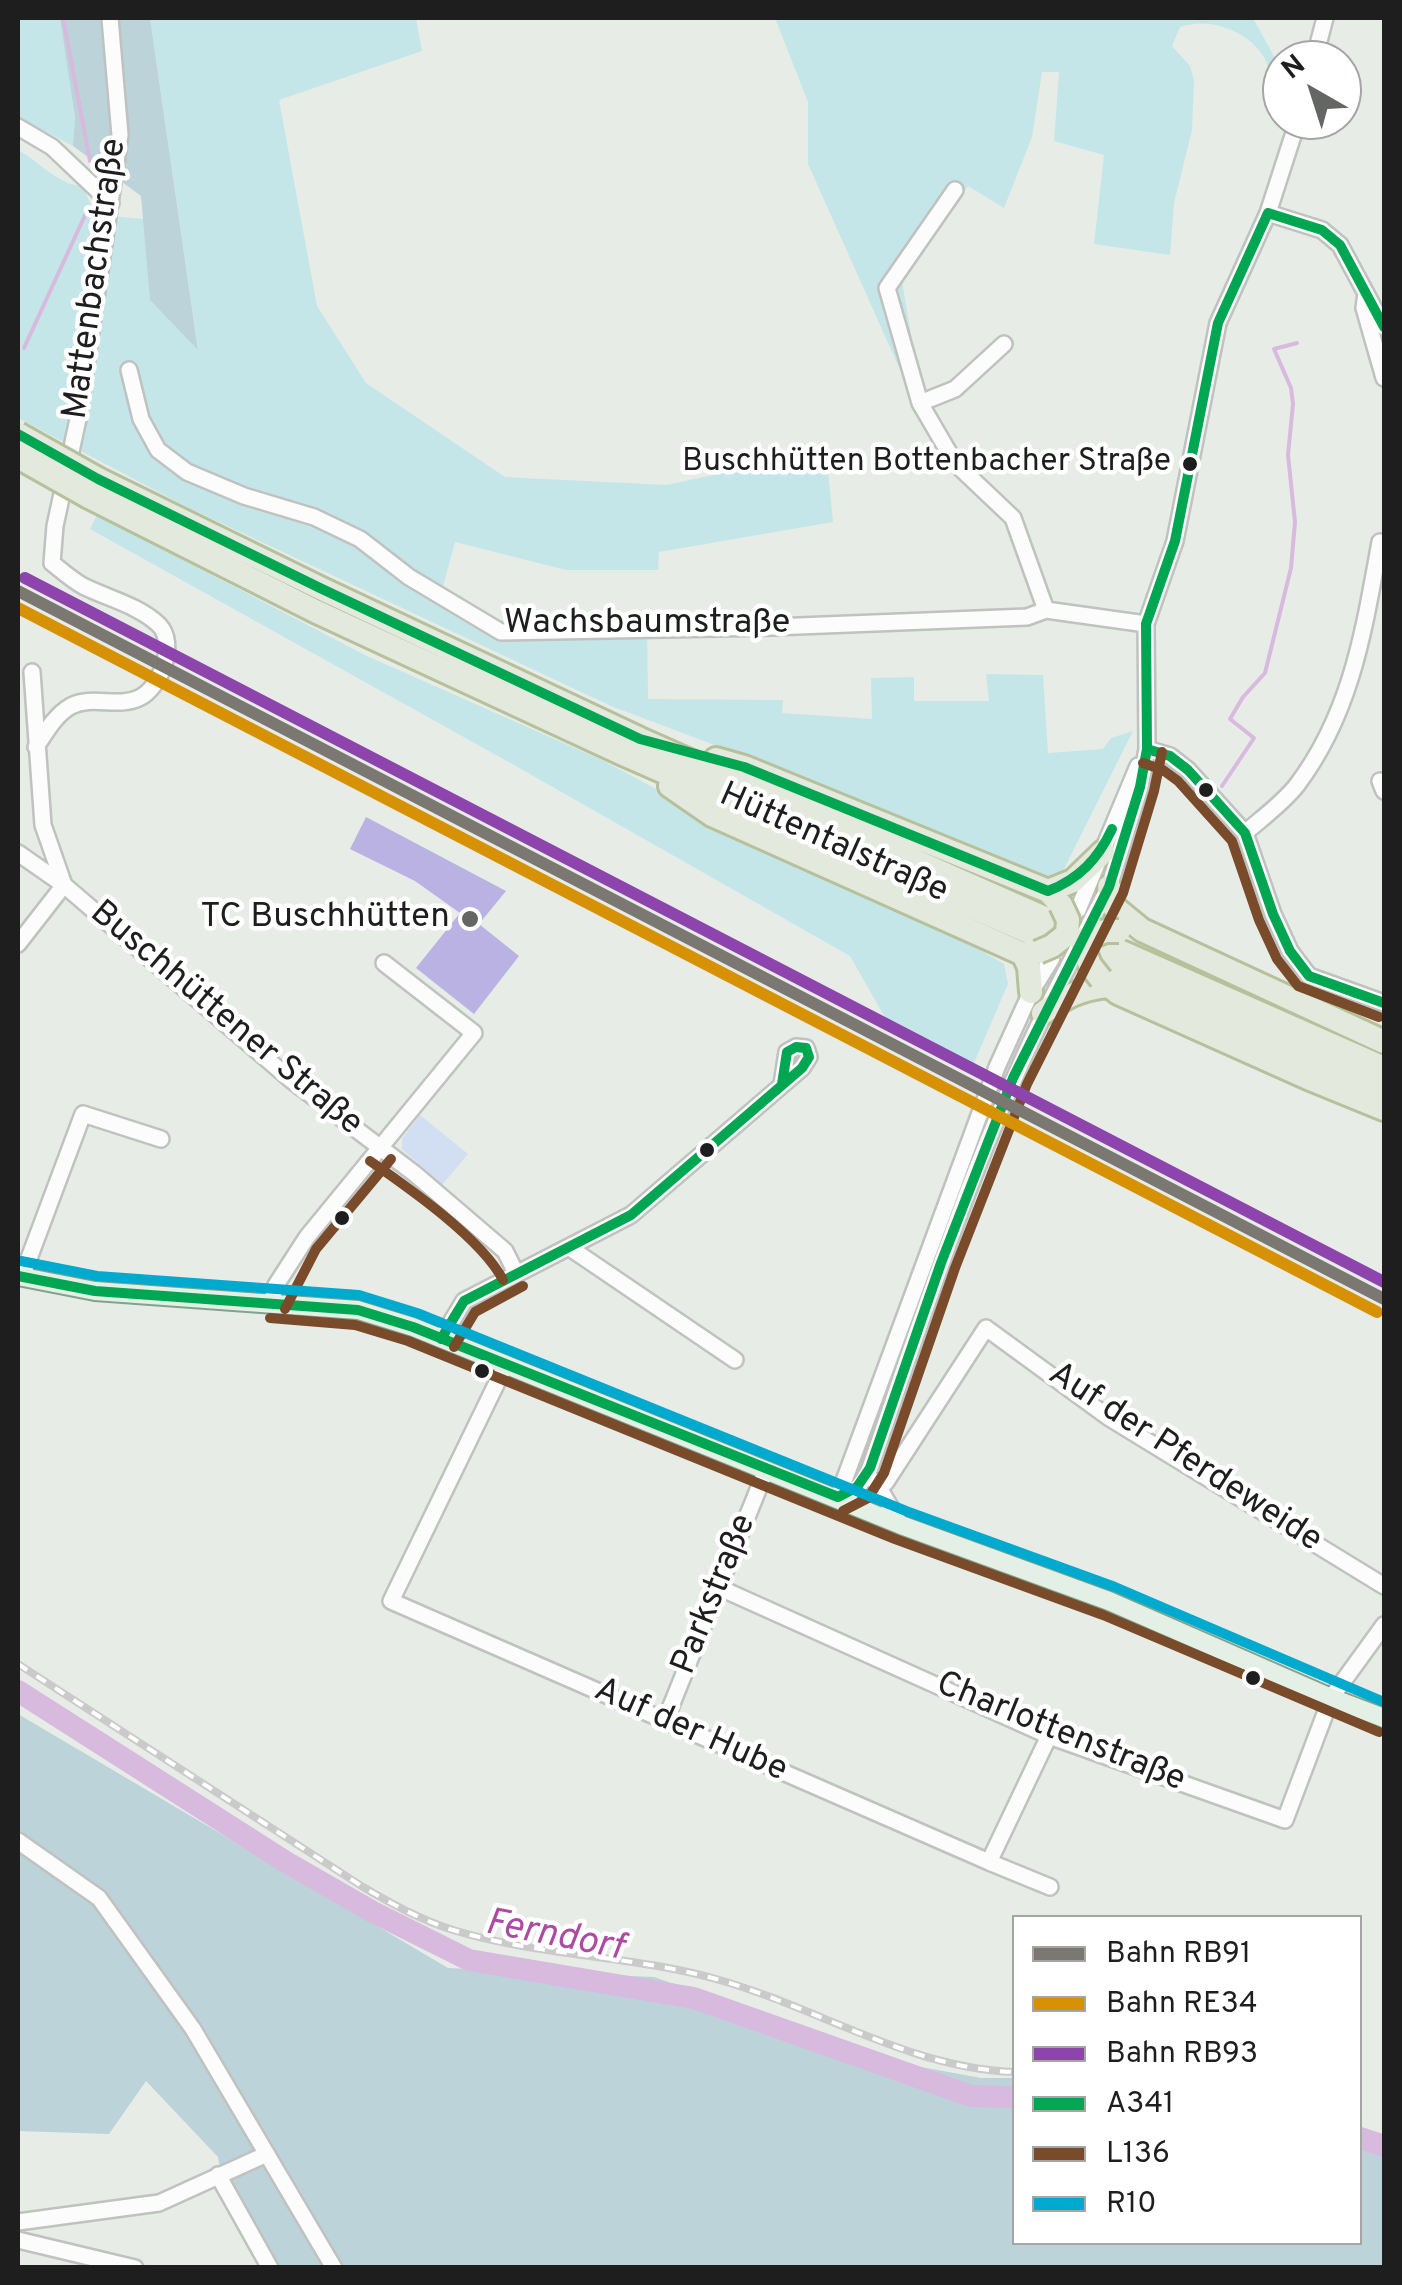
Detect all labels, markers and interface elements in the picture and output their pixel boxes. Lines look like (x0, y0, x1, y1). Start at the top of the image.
north arrow (1262, 40, 1362, 140)
text: N (1275, 48, 1314, 89)
street label: Mattenbachstraße (57, 136, 137, 422)
place label: Buschhütten Bottenbacher Straße (682, 445, 1171, 483)
marker: Buschhütten Bottenbacher Straße (1180, 454, 1200, 474)
street label: Wachsbaumstraße (504, 604, 790, 646)
street label: Hüttentalstraße (712, 776, 954, 914)
unlabelled marker (1196, 780, 1216, 800)
street label: Buschhüttener Straße (80, 894, 370, 1146)
place label: TC Buschhütten (200, 898, 450, 940)
marker: TC Buschhütten (459, 908, 481, 930)
unlabelled marker (697, 1140, 717, 1160)
unlabelled marker (332, 1208, 352, 1228)
street label: Auf der Pferdeweide (1039, 1355, 1329, 1563)
unlabelled marker (472, 1361, 492, 1381)
street label: Parkstraße (665, 1509, 767, 1681)
street label: Charlottenstraße (929, 1665, 1191, 1803)
unlabelled marker (1243, 1668, 1263, 1688)
street label: Auf der Hube (587, 1671, 793, 1793)
water label: Ferndorf (481, 1902, 627, 1974)
legend (1012, 1915, 1362, 2245)
text: Bahn RB91 (1106, 1936, 1251, 1973)
text: Bahn RE34 (1106, 1986, 1258, 2023)
text: Bahn RB93 (1106, 2036, 1258, 2073)
text: A341 (1106, 2086, 1174, 2123)
text: L136 (1106, 2136, 1170, 2173)
text: R10 (1106, 2186, 1156, 2223)

